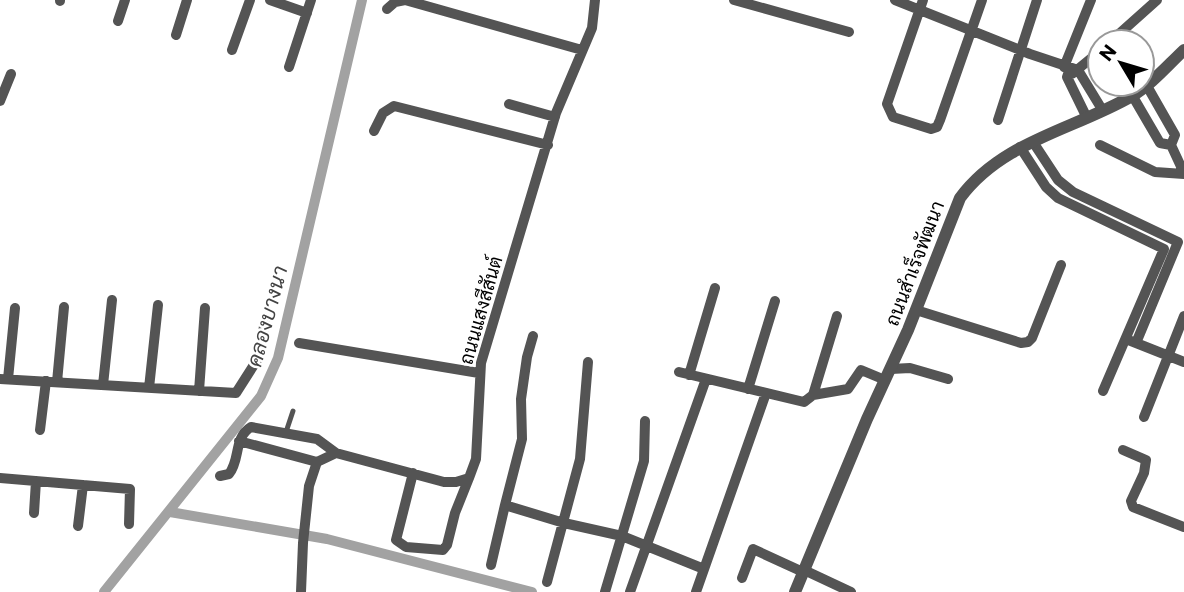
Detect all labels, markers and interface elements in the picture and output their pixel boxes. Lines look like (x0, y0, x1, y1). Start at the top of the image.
north arrow (1086, 28, 1156, 98)
text: N (1094, 40, 1121, 65)
street label: ถนนสำเร็จพัฒนา (879, 197, 948, 329)
street label: ถนนแสงสีสันต์ (454, 253, 506, 367)
water label: คลองบางนา (241, 263, 291, 369)

